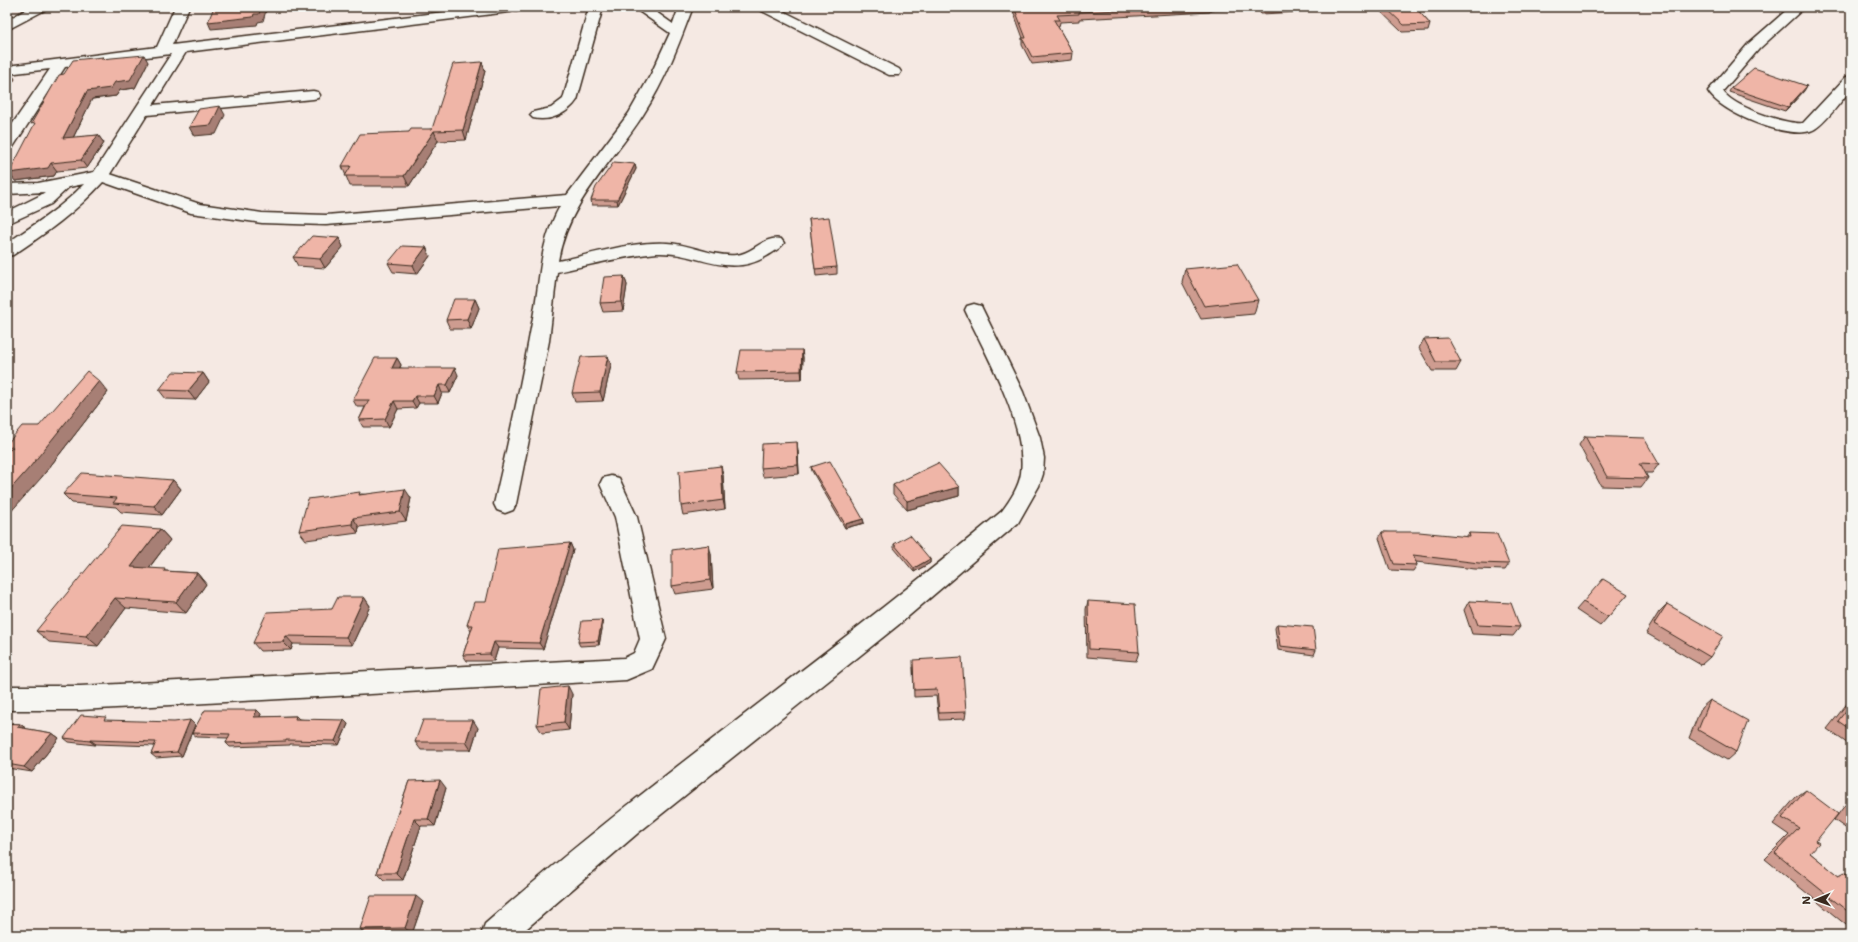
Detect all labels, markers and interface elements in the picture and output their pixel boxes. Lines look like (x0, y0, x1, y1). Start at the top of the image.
north arrow (1796, 880, 1836, 920)
text: N (1799, 895, 1814, 905)

